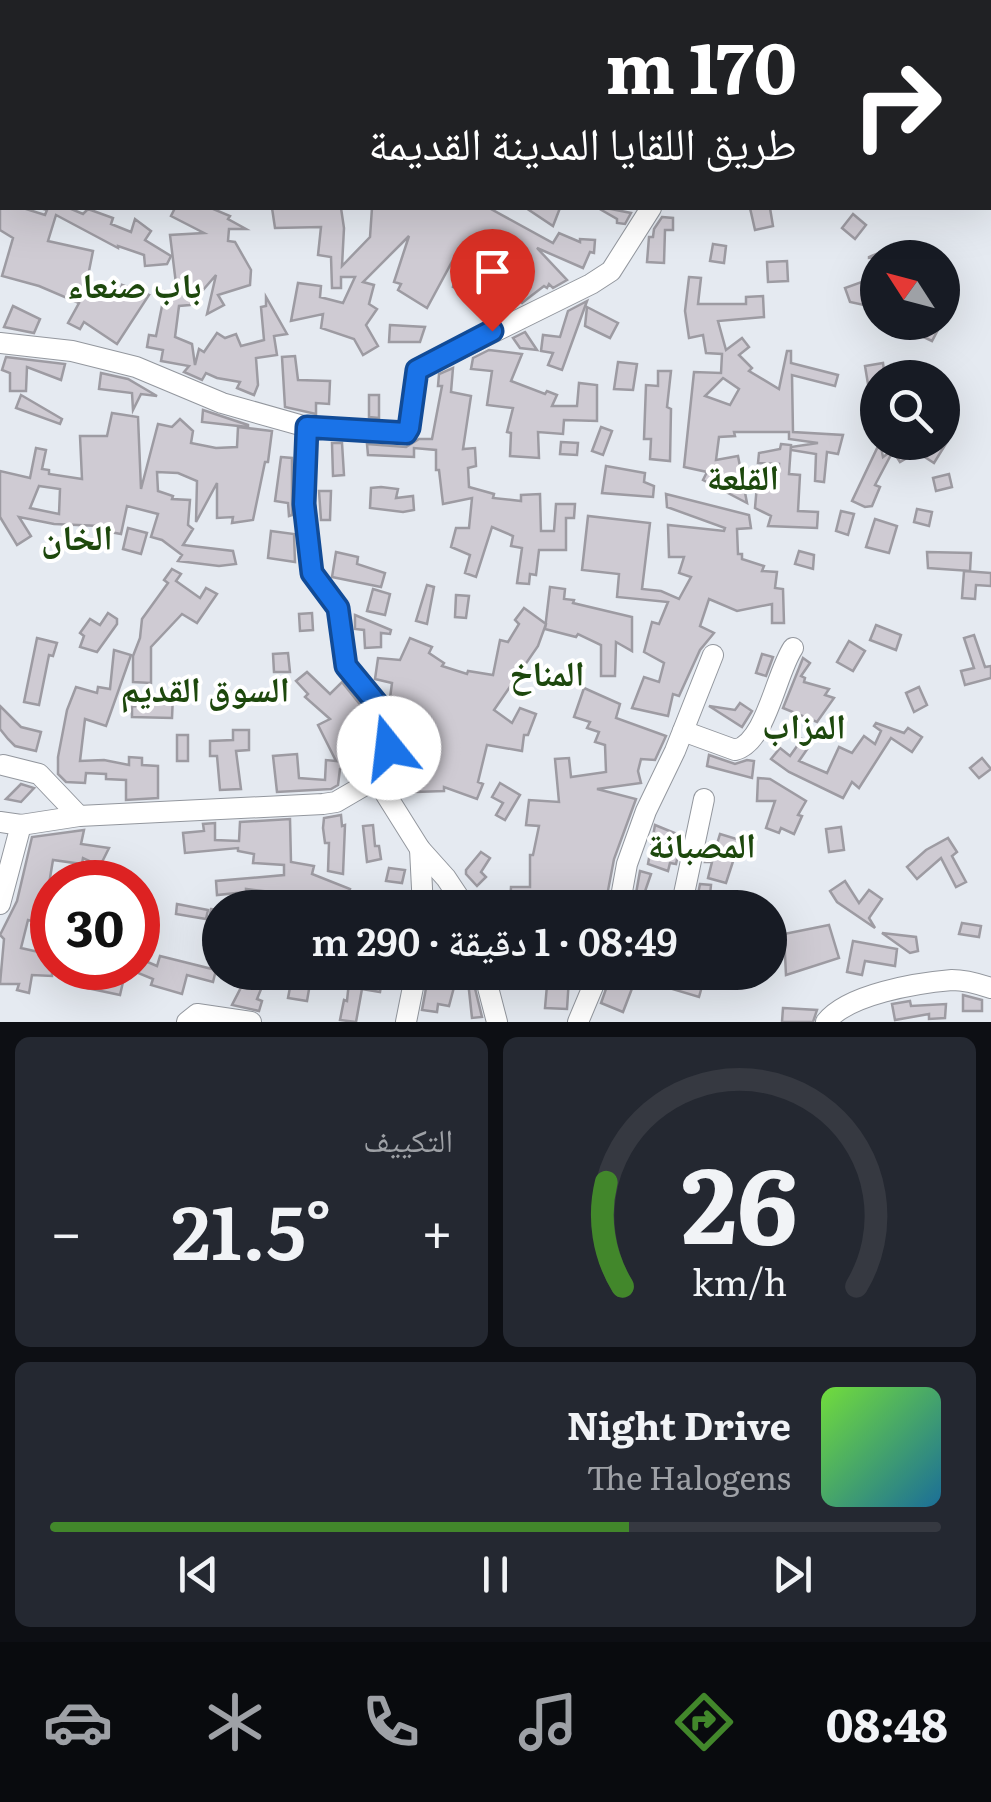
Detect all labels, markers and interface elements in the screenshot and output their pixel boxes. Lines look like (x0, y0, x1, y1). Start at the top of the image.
text: 170 m (605, 12, 797, 116)
icon: right (832, 40, 962, 170)
text: طريق اللقايا المدينة القديمة (368, 107, 797, 174)
pin (450, 229, 535, 332)
north arrow (860, 240, 960, 340)
map controls (860, 240, 960, 460)
icon: arrive (465, 244, 520, 299)
district label: باب صنعاء (67, 257, 201, 309)
button: search (860, 360, 960, 460)
district label: القلعة (707, 449, 779, 501)
district label: الخان (41, 509, 113, 561)
district label: المناخ (509, 645, 585, 697)
district label: السوق القديم (120, 661, 290, 713)
position arrow (337, 696, 441, 800)
district label: المزاب (762, 698, 846, 750)
district label: المصبانة (648, 817, 756, 869)
speed limit sign: 30 (30, 860, 160, 990)
text: 08:49 · 1 دقيقة · 290 m (311, 911, 678, 968)
text: التكييف (363, 1114, 453, 1162)
text: 26 (681, 1122, 798, 1276)
text: 21.5° (171, 1172, 332, 1283)
text: − (50, 1188, 82, 1270)
text: + (421, 1188, 453, 1270)
text: km/h (692, 1254, 787, 1307)
text: Night Drive (567, 1395, 791, 1452)
text: The Halogens (587, 1452, 791, 1500)
icon: previous (171, 1547, 226, 1602)
icon: pause (468, 1547, 523, 1602)
icon: next (765, 1547, 820, 1602)
icon: car (43, 1687, 113, 1757)
icon: climate (200, 1687, 270, 1757)
icon: phone (356, 1687, 426, 1757)
icon: music (513, 1687, 583, 1757)
icon: directions (669, 1687, 739, 1757)
text: 08:48 (826, 1689, 948, 1756)

